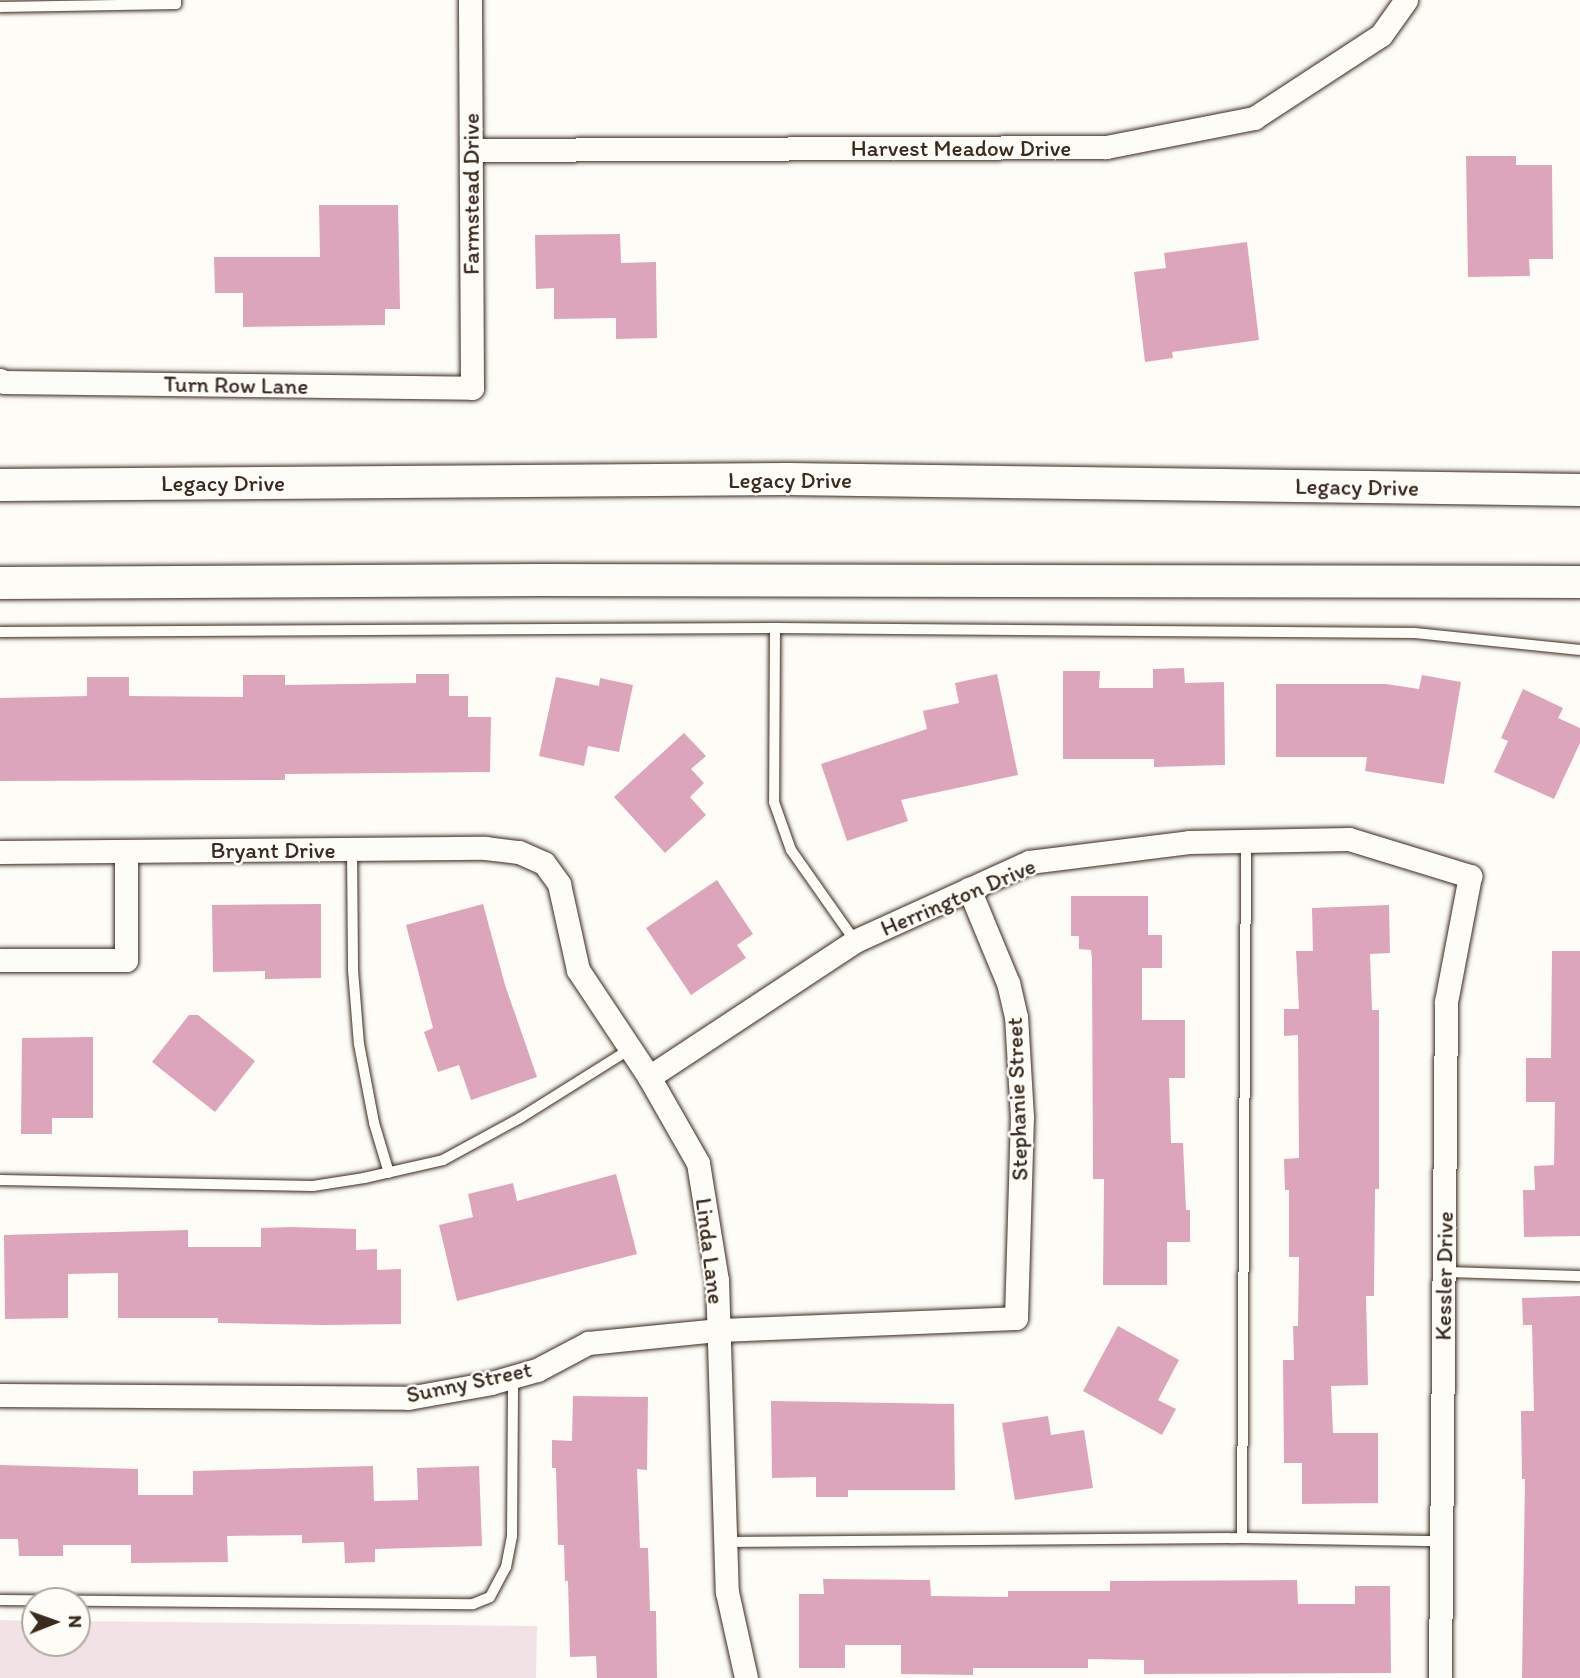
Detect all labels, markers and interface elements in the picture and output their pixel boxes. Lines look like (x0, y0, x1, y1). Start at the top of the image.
street label: Farmstead Drive (457, 113, 485, 275)
street label: Harvest Meadow Drive (851, 134, 1071, 162)
street label: Turn Row Lane (164, 370, 308, 400)
street label: Legacy Drive (728, 466, 852, 494)
street label: Legacy Drive (161, 469, 285, 497)
street label: Legacy Drive (1295, 472, 1419, 502)
street label: Bryant Drive (210, 836, 336, 864)
street label: Herrington Drive (876, 852, 1040, 942)
street label: Stephanie Street (1000, 1017, 1034, 1181)
street label: Linda Lane (690, 1196, 730, 1306)
street label: Kessler Drive (1429, 1211, 1459, 1341)
street label: Sunny Street (404, 1355, 534, 1409)
north arrow (21, 1587, 91, 1657)
text: N (64, 1615, 87, 1628)

